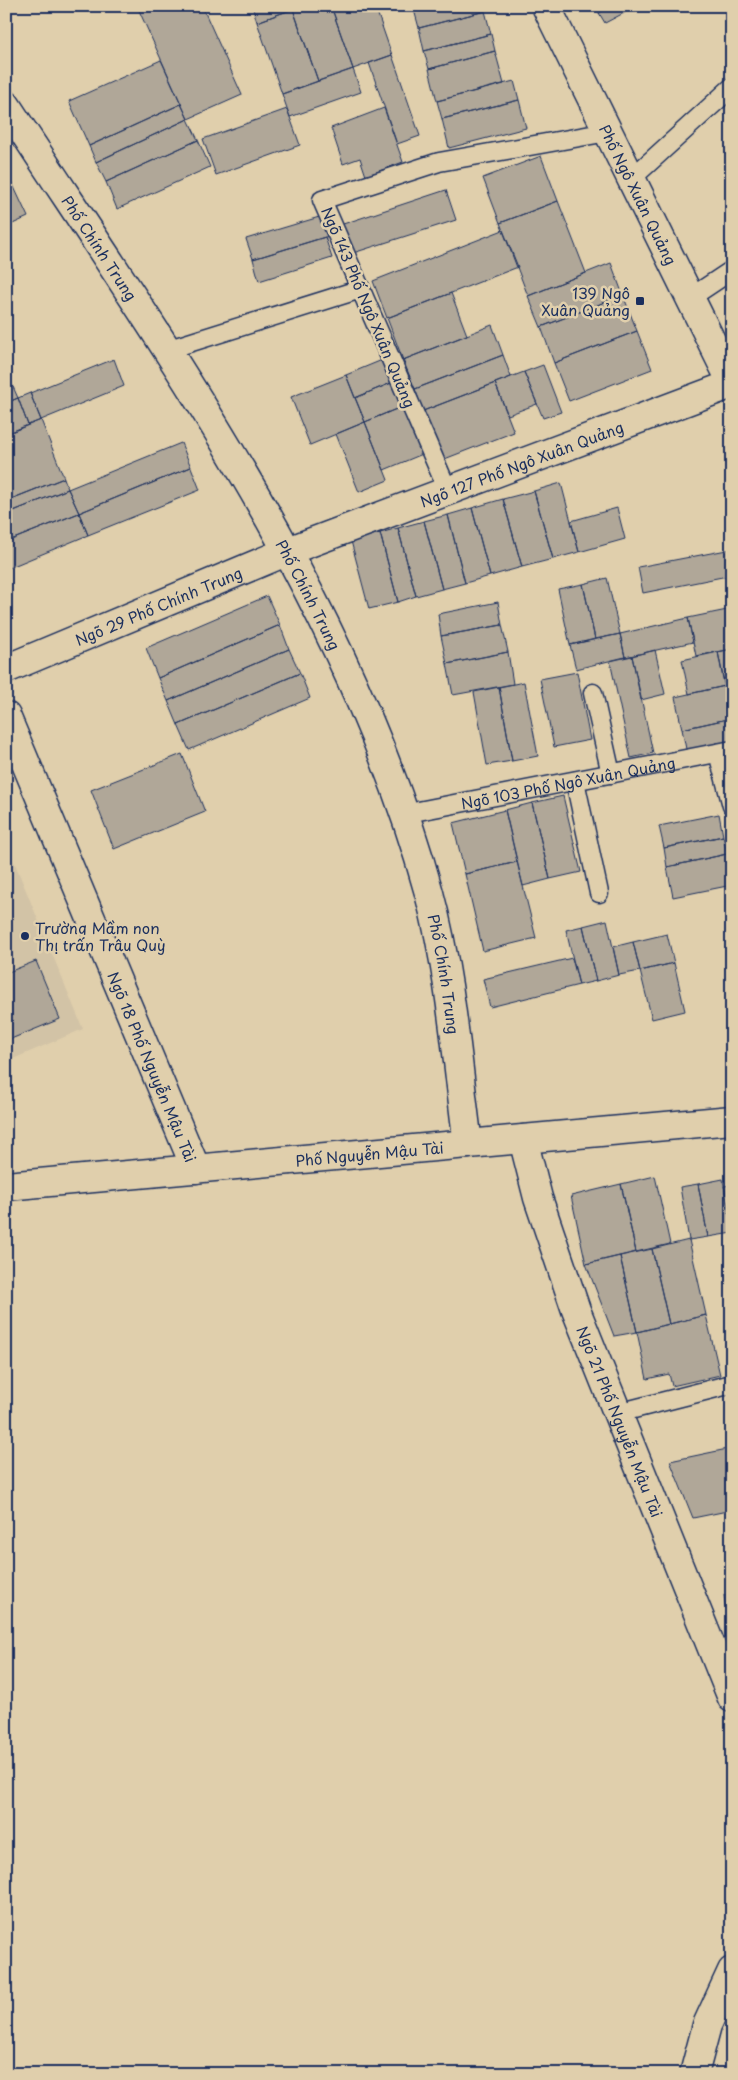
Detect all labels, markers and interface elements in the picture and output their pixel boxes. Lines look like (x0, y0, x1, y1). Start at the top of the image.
street label: Phố Ngô Xuân Quảng (594, 120, 683, 269)
street label: Phố Chính Trung (57, 190, 143, 305)
street label: Ngõ 143 Phố Ngô Xuân Quảng (316, 203, 422, 411)
place label: 139 Ngô Xuân Quảng (541, 281, 630, 321)
marker: 139 Ngô Xuân Quảng (634, 295, 646, 307)
street label: Ngõ 127 Phố Ngô Xuân Quảng (416, 414, 626, 512)
street label: Phố Chính Trung (271, 535, 347, 654)
street label: Ngõ 29 Phố Chính Trung (71, 560, 245, 650)
street label: Ngõ 103 Phố Ngô Xuân Quảng (459, 750, 677, 814)
street label: Phố Chính Trung (423, 912, 466, 1035)
place label: Trường Mầm non Thị trấn Trâu Quỳ (35, 916, 166, 956)
marker: Trường Mầm non Thị trấn Trâu Quỳ (19, 930, 31, 942)
street label: Ngõ 18 Phố Nguyễn Mậu Tài (103, 968, 203, 1165)
street label: Phố Nguyễn Mậu Tài (294, 1135, 445, 1171)
street label: Ngõ 21 Phố Nguyễn Mậu Tài (572, 1322, 670, 1520)

